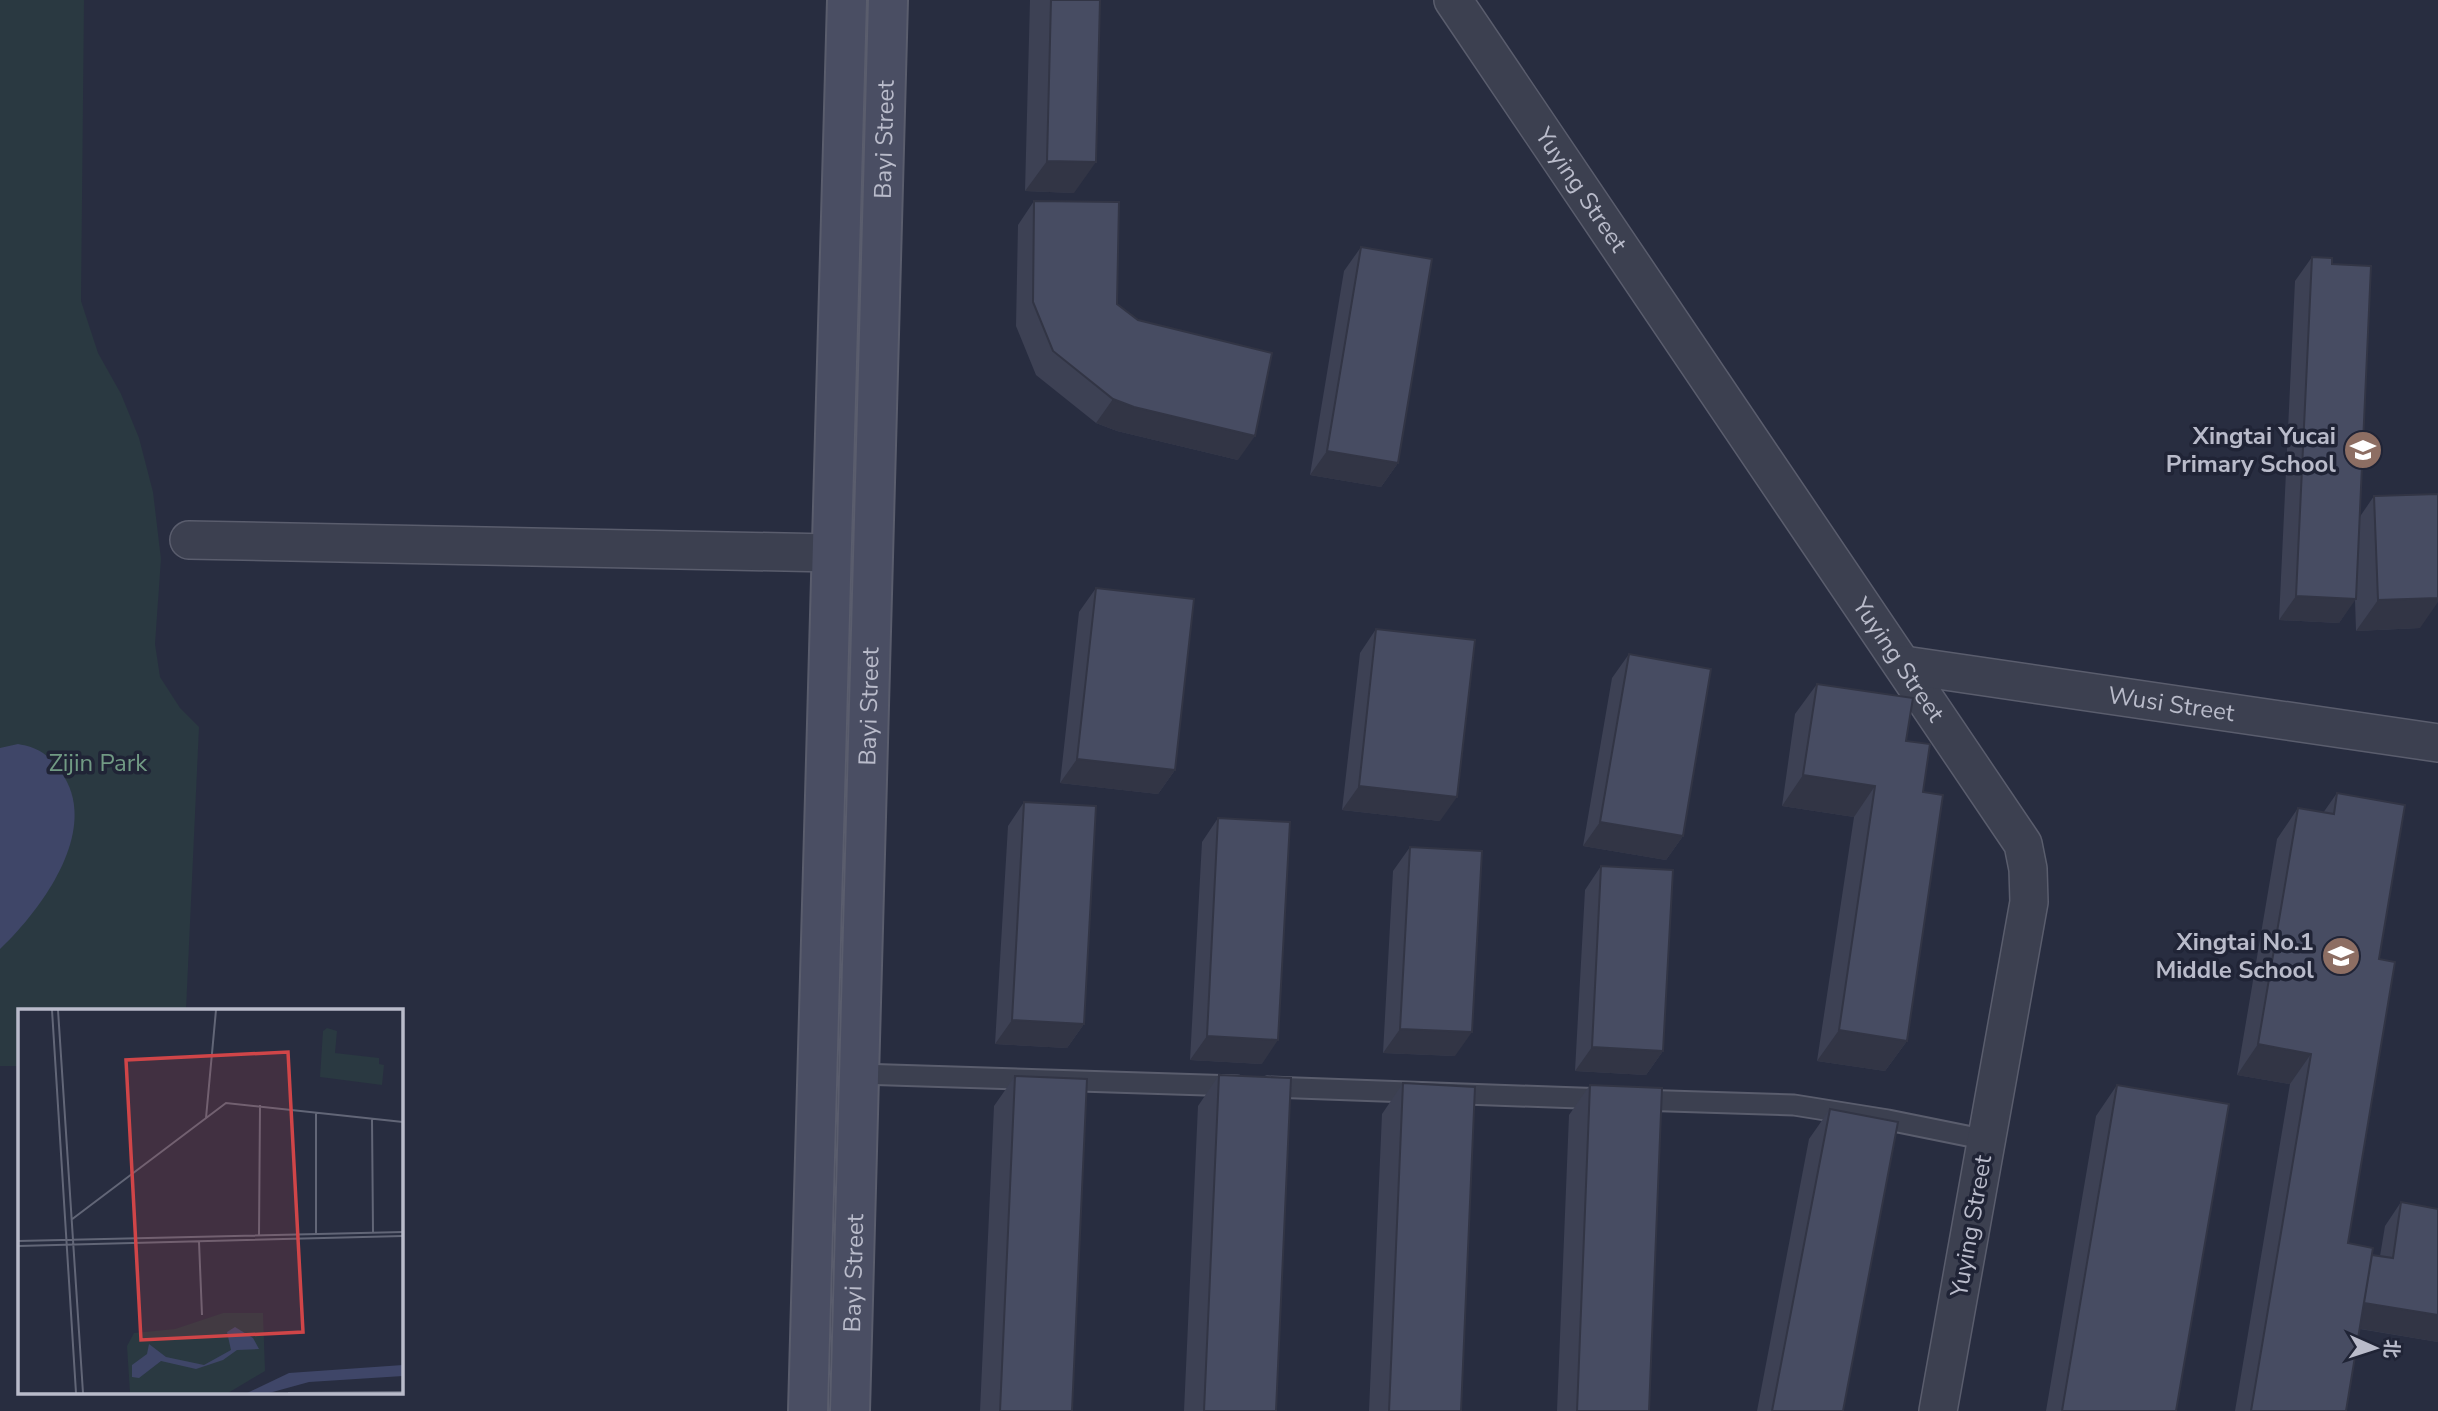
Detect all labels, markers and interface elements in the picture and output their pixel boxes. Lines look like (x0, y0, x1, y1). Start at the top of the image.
street label: Bayi Street (867, 79, 902, 199)
street label: Yuying Street (1527, 121, 1635, 259)
place label: Xingtai Yucai Primary School (2166, 420, 2336, 480)
school or university icon: Xingtai Yucai Primary School (2342, 429, 2384, 471)
street label: Yuying Street (1845, 590, 1952, 729)
street label: Bayi Street (851, 646, 887, 766)
street label: Wusi Street (2106, 679, 2237, 729)
park label: Zijin Park (49, 747, 148, 779)
place label: Xingtai No.1 Middle School (2155, 926, 2314, 986)
school or university icon: Xingtai No.1 Middle School (2320, 935, 2362, 977)
inset map (18, 1009, 402, 1394)
street label: Yuying Street (1943, 1152, 1999, 1300)
street label: Bayi Street (836, 1213, 871, 1333)
north arrow (2340, 1313, 2410, 1383)
text: 北 (2377, 1339, 2404, 1359)

